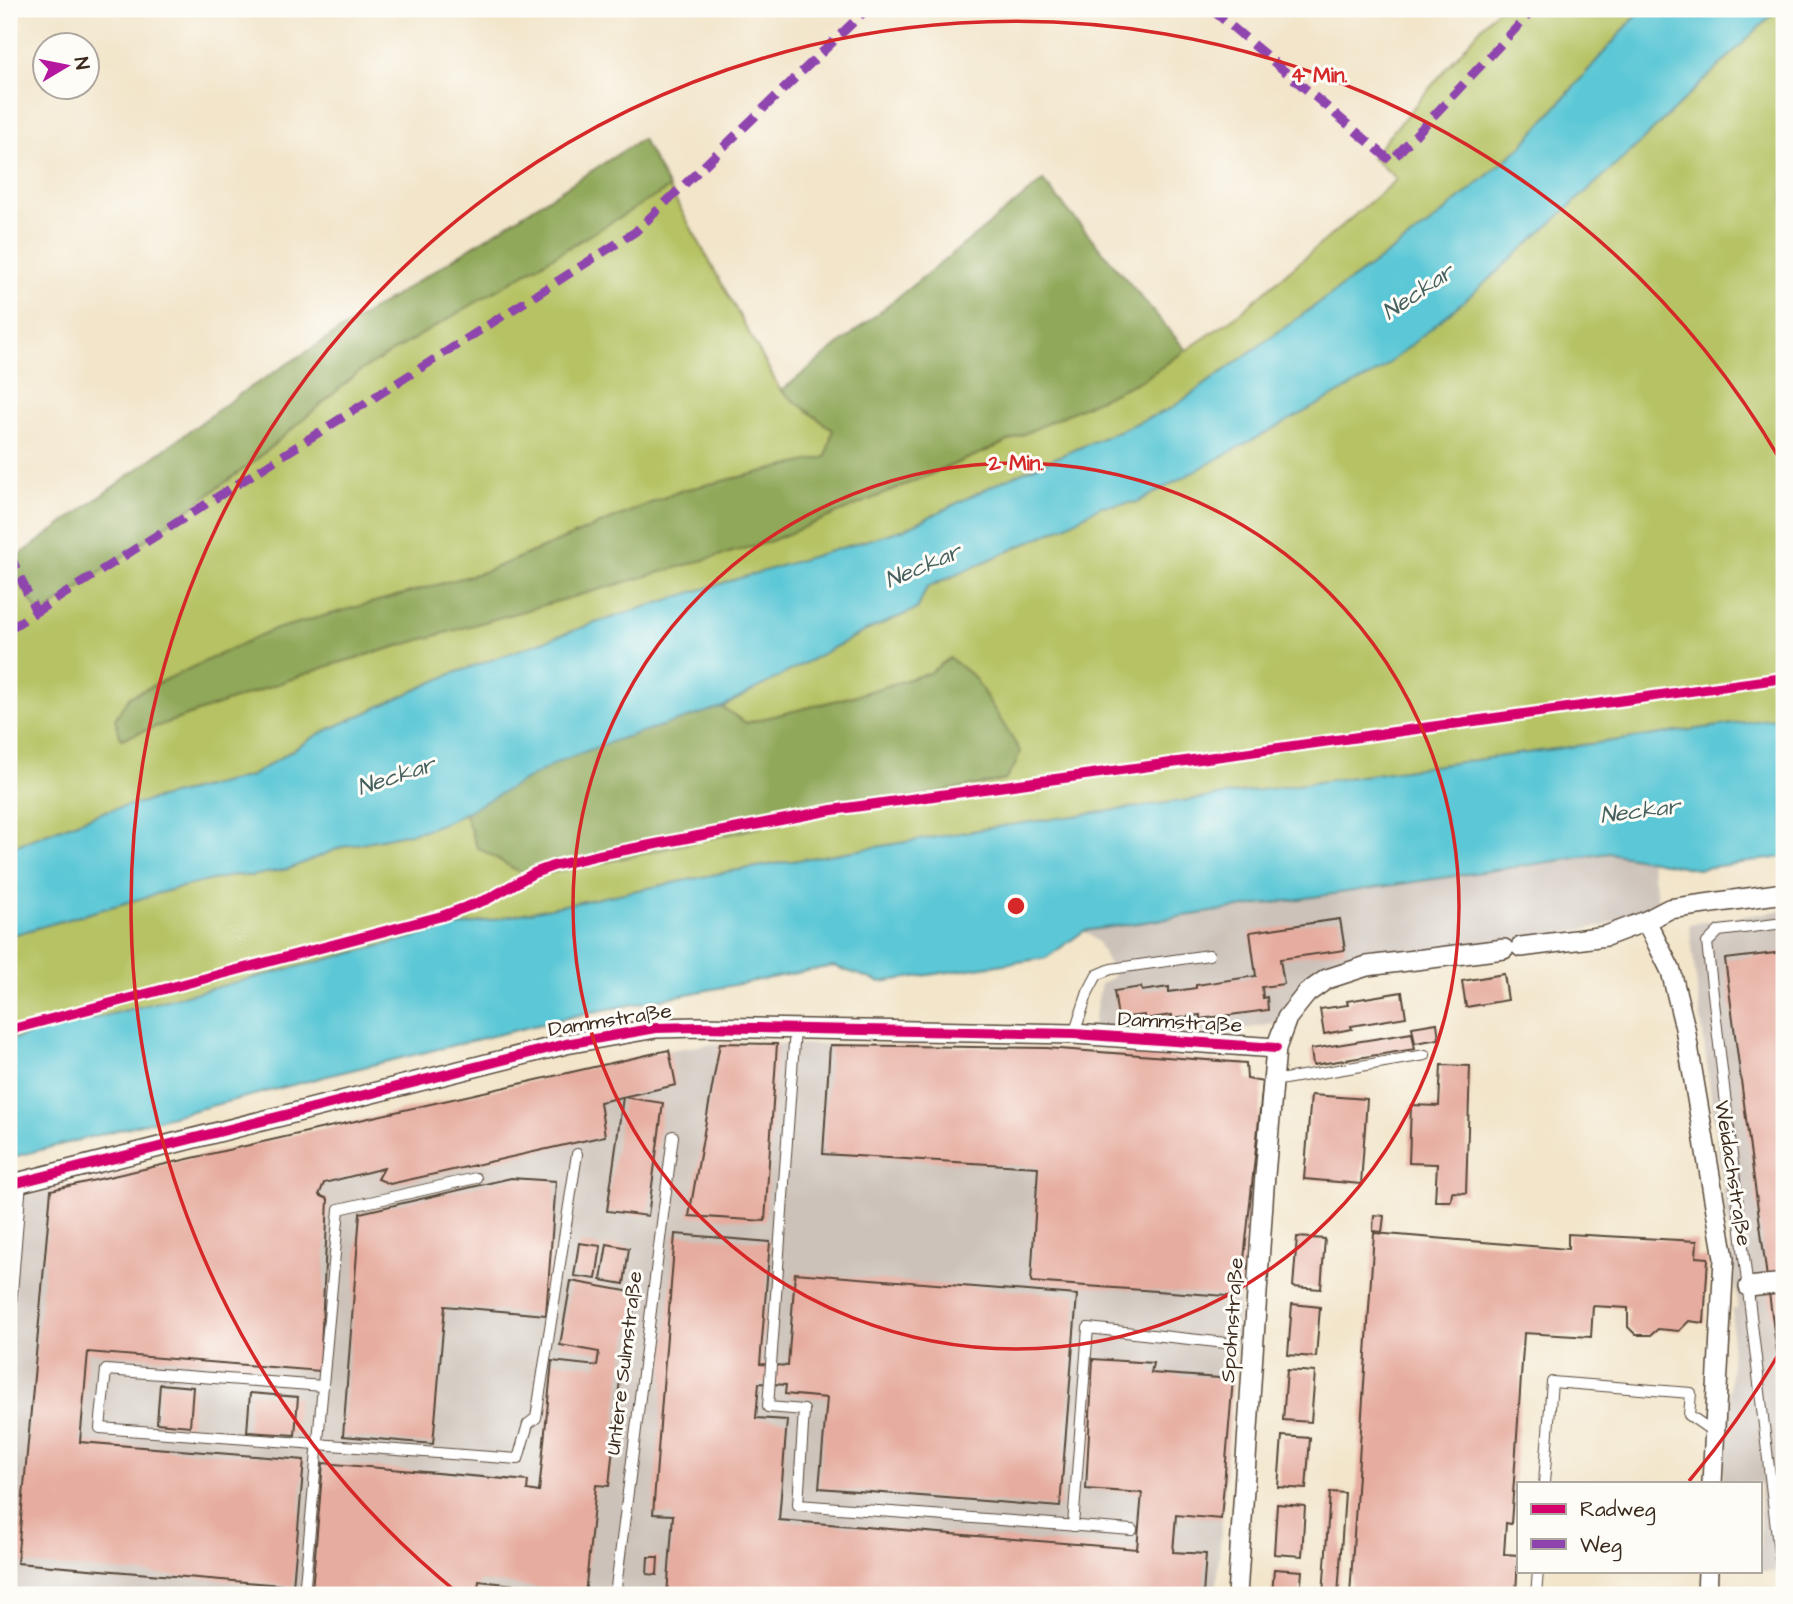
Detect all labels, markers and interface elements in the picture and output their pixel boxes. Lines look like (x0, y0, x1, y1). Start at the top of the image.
north arrow (32, 32, 102, 102)
text: N (67, 55, 96, 72)
text: 4 Min. (1291, 61, 1347, 90)
water label: Neckar (1376, 255, 1462, 328)
text: 2 Min. (988, 449, 1043, 478)
water label: Neckar (880, 535, 968, 596)
water label: Neckar (353, 748, 441, 804)
water label: Neckar (1598, 790, 1684, 832)
centre of rings (1004, 894, 1028, 918)
street label: Dammstraße (546, 996, 674, 1044)
street label: Dammstraße (1117, 1004, 1243, 1040)
street label: Weidachstraße (1707, 1098, 1759, 1248)
street label: Spohnstraße (1213, 1256, 1252, 1384)
street label: Untere Sulmstraße (598, 1269, 650, 1457)
legend (1517, 1482, 1762, 1572)
text: Radweg (1580, 1495, 1656, 1526)
text: Weg (1580, 1531, 1622, 1562)

